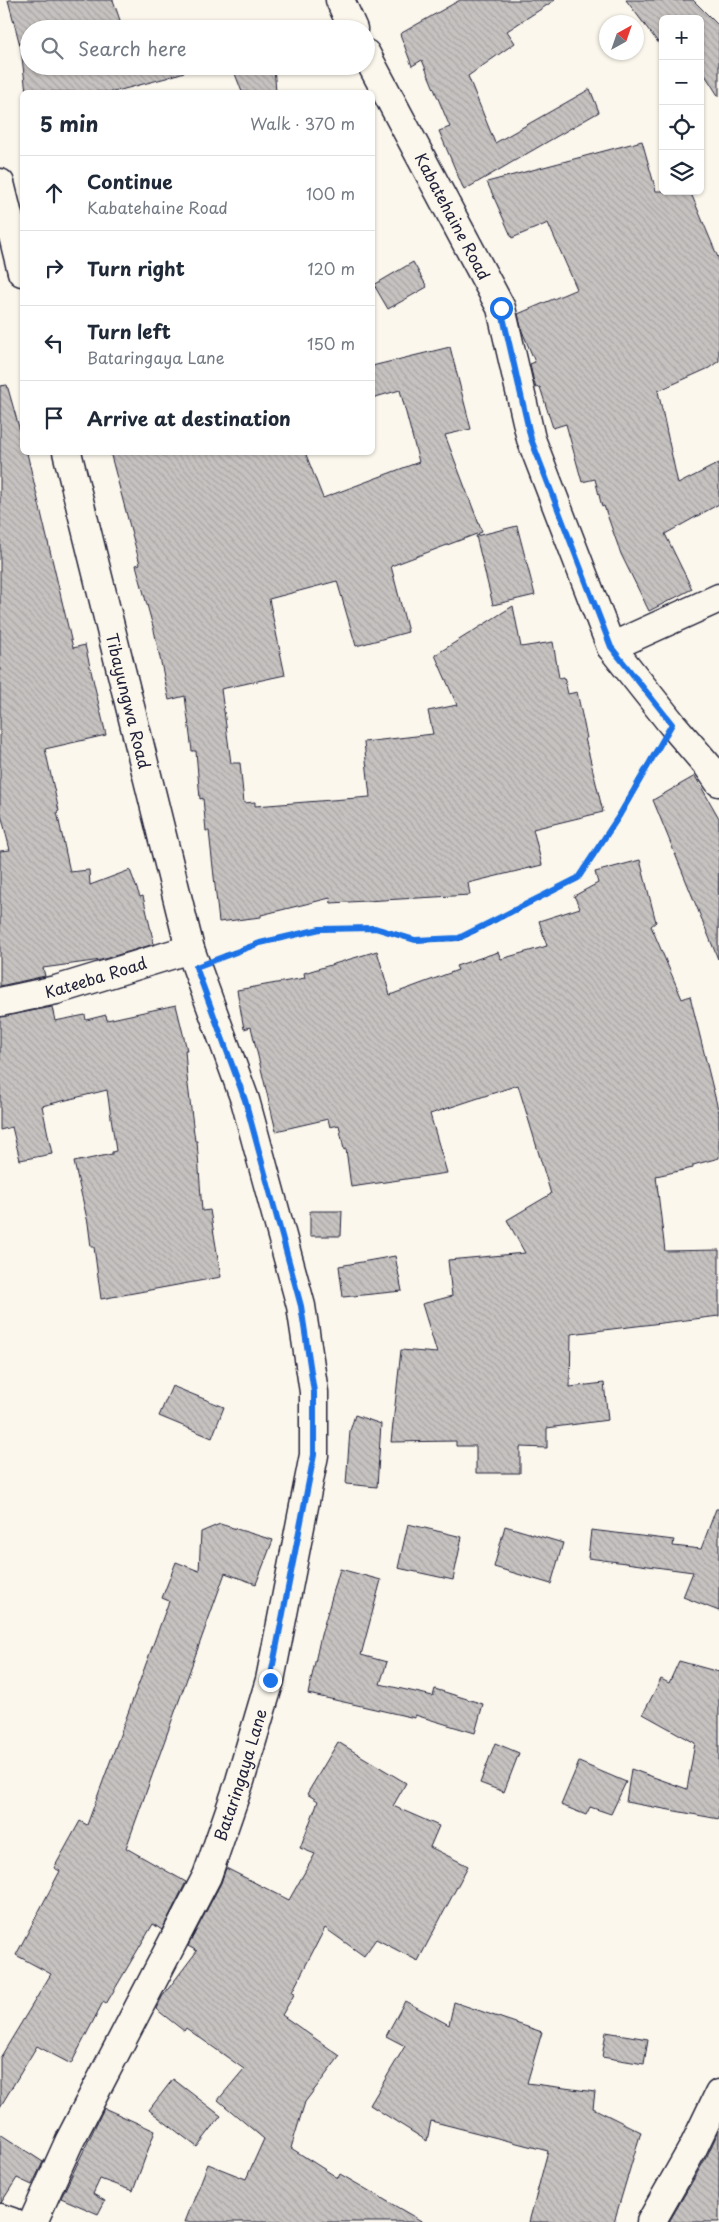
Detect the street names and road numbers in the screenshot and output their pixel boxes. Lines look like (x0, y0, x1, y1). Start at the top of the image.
street label: Kabatehaine Road (410, 148, 497, 284)
street label: Tibayungwa Road (101, 631, 157, 771)
street label: Kateeba Road (43, 950, 150, 1003)
street label: Bataringaya Lane (207, 1705, 272, 1844)

